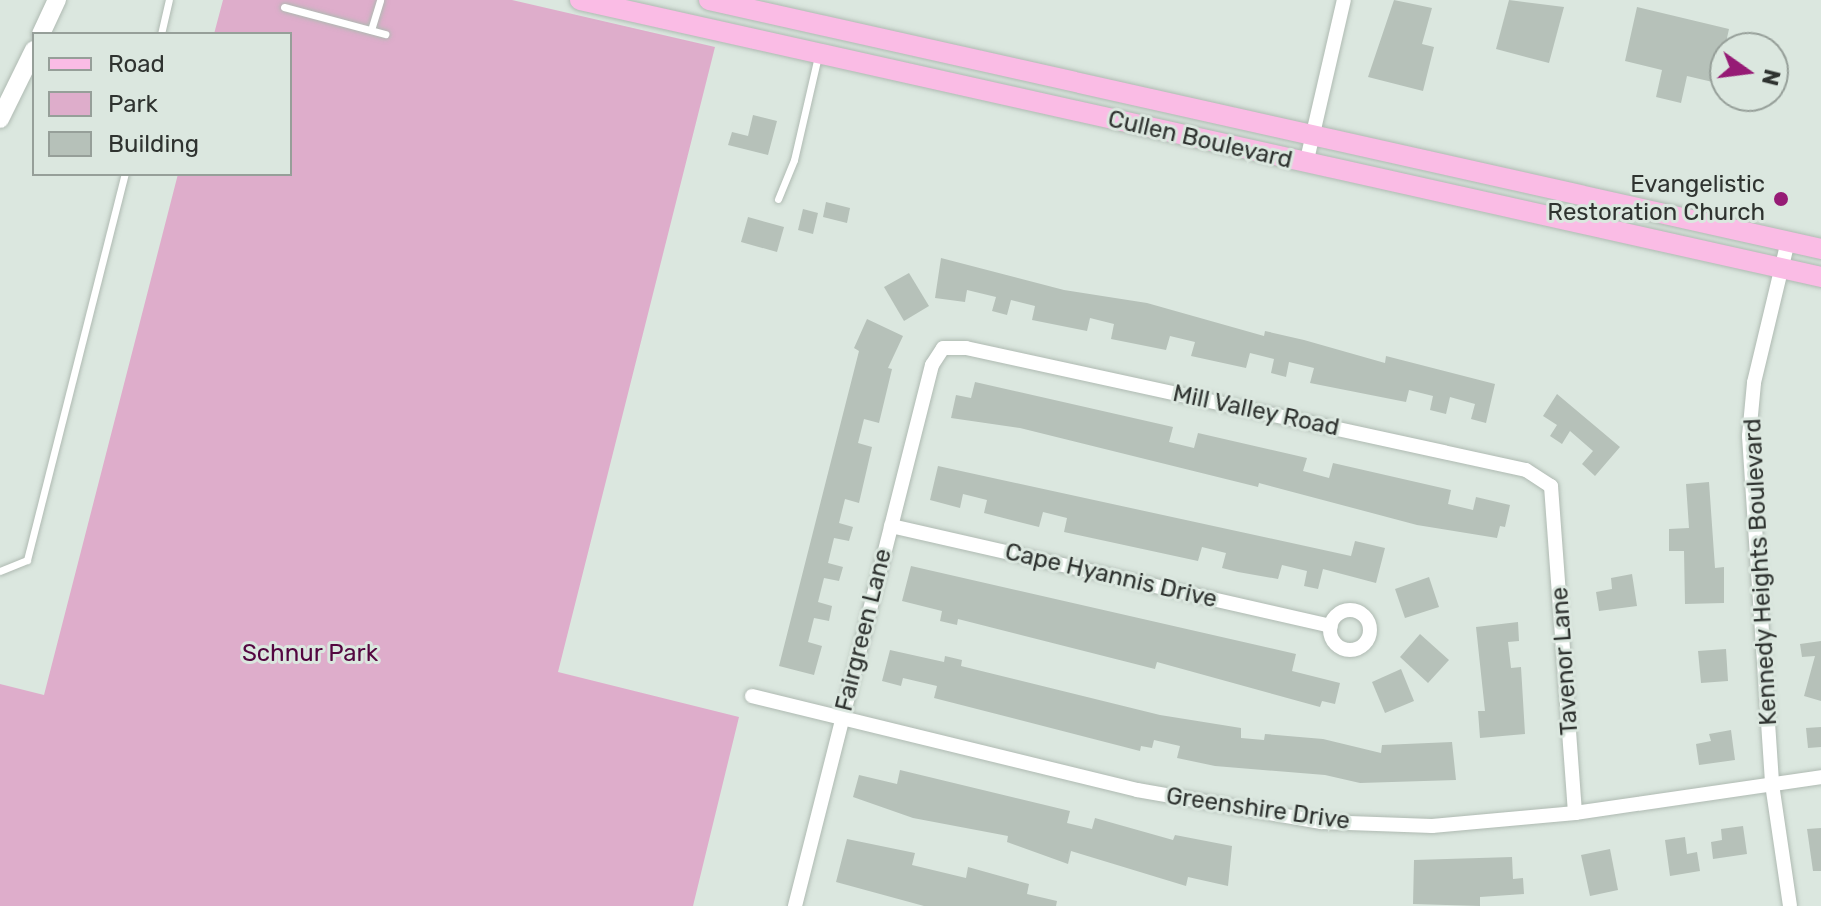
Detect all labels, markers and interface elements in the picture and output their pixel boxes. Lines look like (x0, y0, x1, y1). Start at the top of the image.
legend (32, 32, 292, 176)
north arrow (1709, 32, 1789, 112)
text: Road (108, 50, 165, 78)
text: N (1756, 66, 1786, 88)
text: Park (108, 90, 158, 118)
street label: Cullen Boulevard (1105, 105, 1295, 175)
text: Building (108, 130, 199, 158)
place label: Evangelistic Restoration Church (1547, 171, 1765, 227)
marker: Evangelistic Restoration Church (1772, 190, 1790, 208)
street label: Mill Valley Road (1170, 379, 1342, 443)
street label: Kennedy Heights Boulevard (1739, 417, 1783, 727)
street label: Cape Hyannis Drive (1002, 538, 1220, 614)
street label: Fairgreen Lane (830, 546, 898, 714)
street label: Tavenor Lane (1545, 586, 1585, 736)
park label: Schnur Park (242, 640, 378, 668)
street label: Greenshire Drive (1164, 782, 1352, 836)

